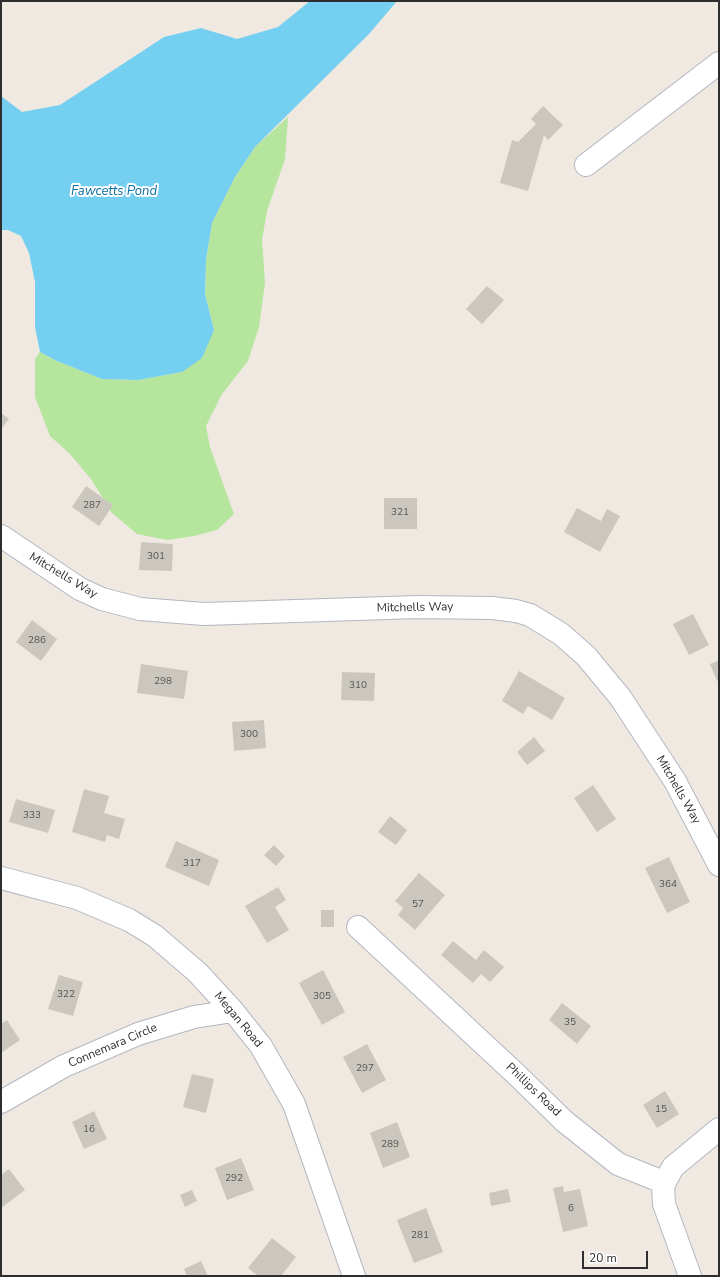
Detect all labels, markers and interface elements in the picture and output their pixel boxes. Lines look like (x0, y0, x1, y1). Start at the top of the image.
water label: Fawcetts Pond (71, 184, 157, 200)
house number: 287 (83, 500, 101, 512)
house number: 321 (391, 507, 409, 519)
street label: Mitchells Way (26, 550, 100, 602)
house number: 301 (147, 551, 165, 563)
street label: Mitchells Way (376, 600, 454, 616)
house number: 286 (28, 635, 46, 647)
house number: 298 (154, 676, 172, 688)
house number: 310 (349, 680, 367, 692)
house number: 300 (240, 729, 258, 741)
street label: Mitchells Way (653, 753, 703, 827)
house number: 333 (23, 810, 41, 822)
house number: 317 (183, 858, 201, 870)
house number: 364 (659, 879, 677, 891)
house number: 57 (412, 899, 424, 911)
house number: 322 (57, 989, 75, 1001)
street label: Megan Road (211, 989, 265, 1051)
house number: 305 (313, 991, 331, 1003)
house number: 35 (564, 1017, 576, 1029)
street label: Connemara Circle (66, 1021, 160, 1071)
street label: Phillips Road (503, 1060, 563, 1120)
house number: 297 (356, 1063, 374, 1075)
house number: 15 (655, 1104, 667, 1116)
house number: 16 (83, 1124, 95, 1136)
house number: 289 (381, 1139, 399, 1151)
house number: 292 (225, 1173, 243, 1185)
house number: 6 (568, 1203, 574, 1215)
house number: 281 (411, 1230, 429, 1242)
scale bar (584, 1243, 650, 1269)
text: 20 m (589, 1250, 617, 1266)

